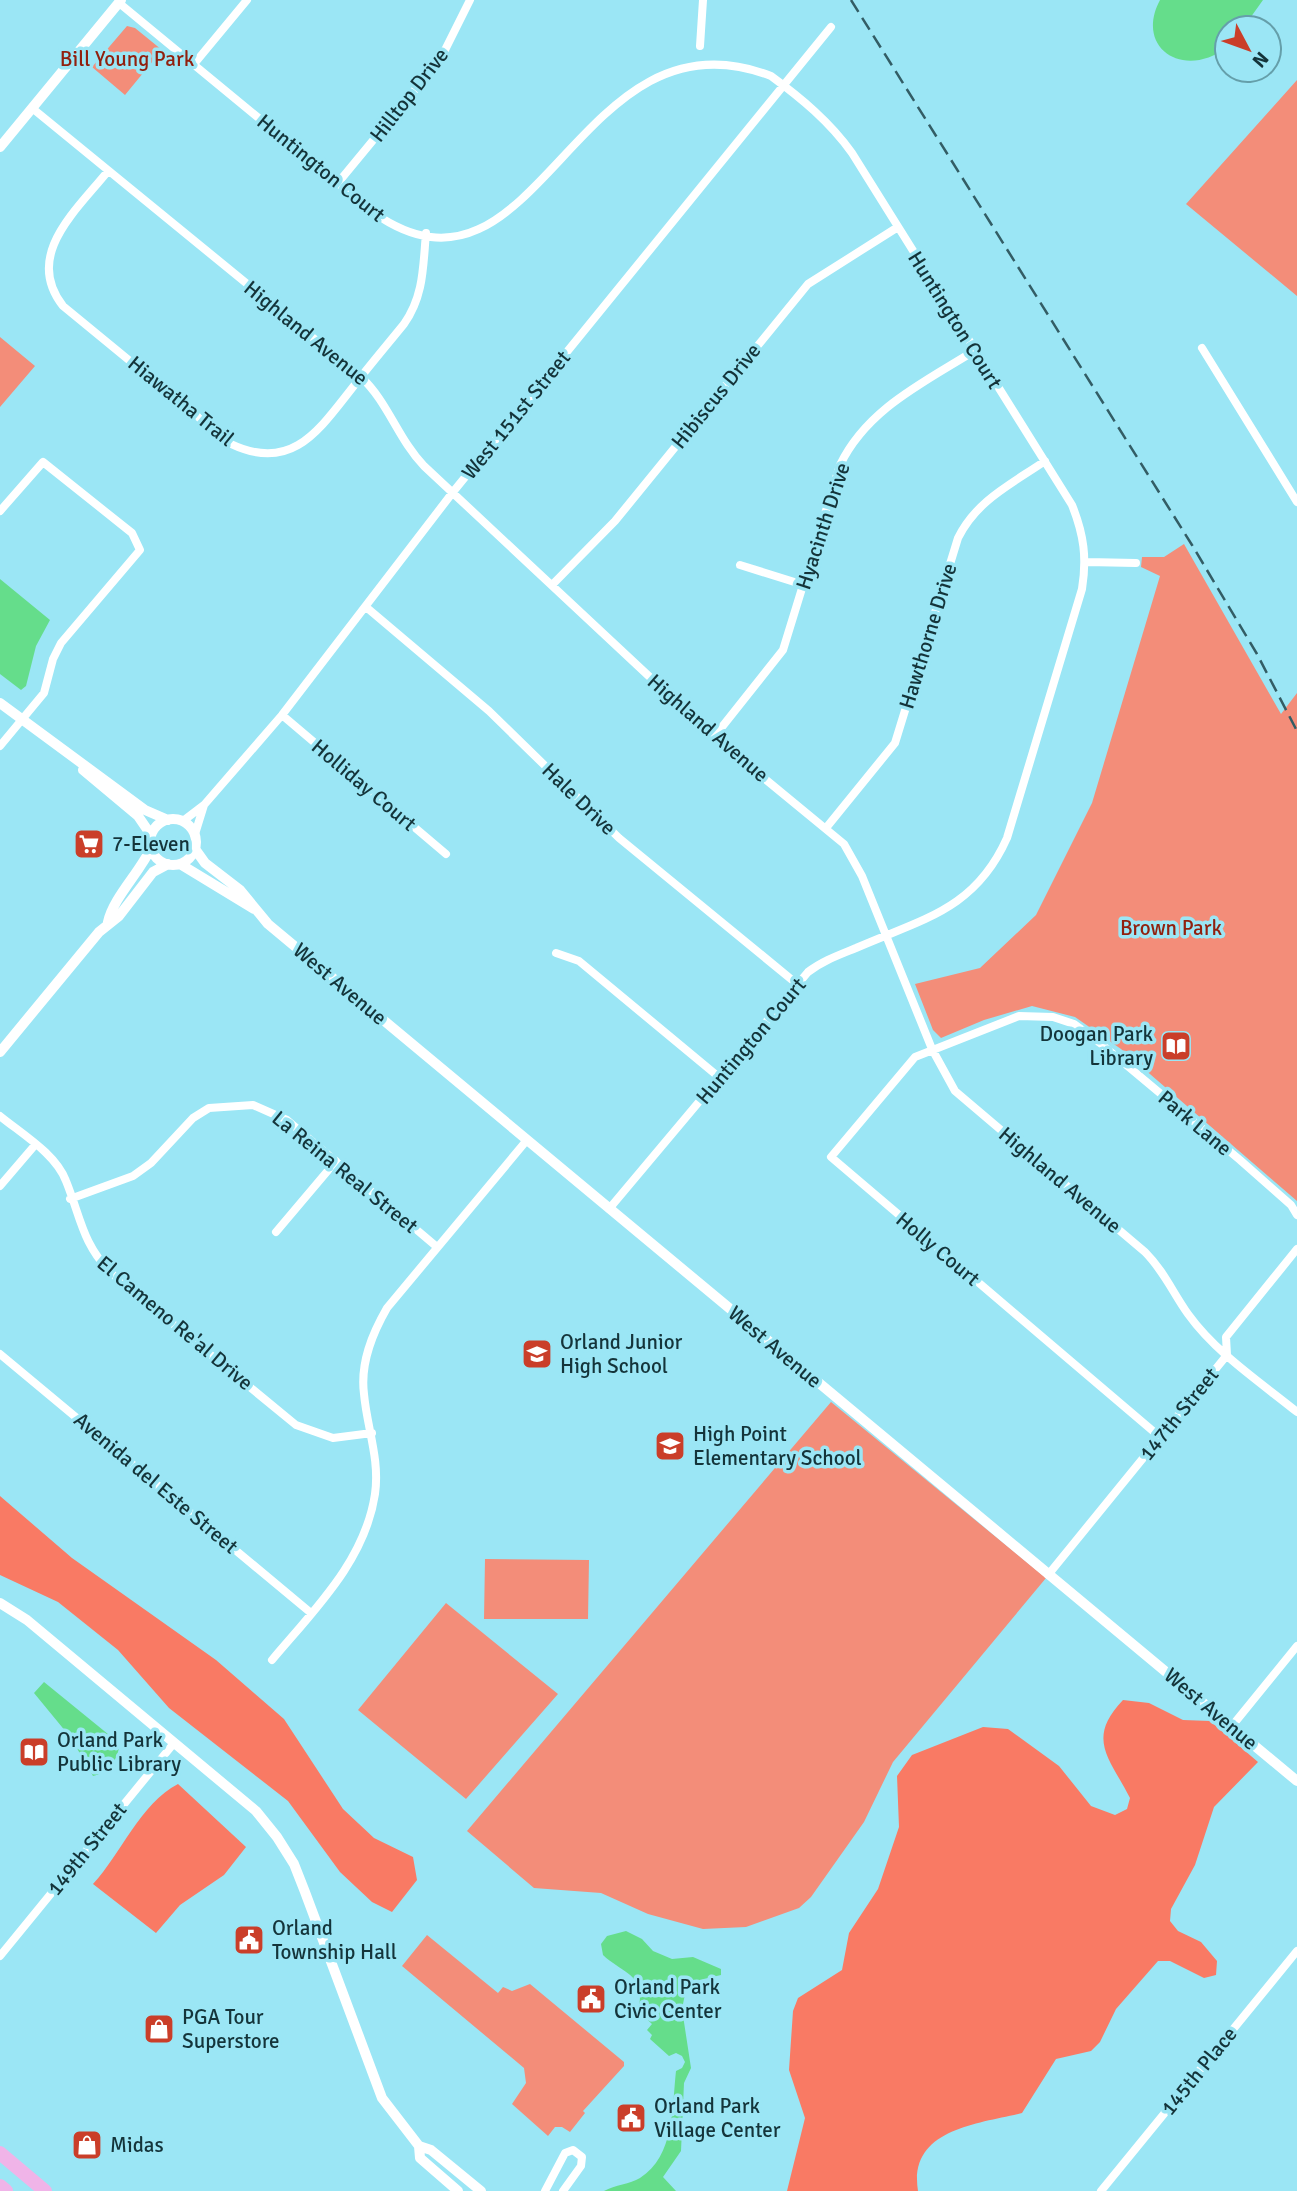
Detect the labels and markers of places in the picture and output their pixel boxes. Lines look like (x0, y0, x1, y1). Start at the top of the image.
supermarket icon: 7-Eleven (72, 827, 106, 861)
place label: 7-Eleven (112, 831, 190, 857)
place label: Doogan Park Library (1039, 1021, 1153, 1071)
library icon: Doogan Park Library (1159, 1029, 1193, 1063)
place label: Orland Junior High School (560, 1329, 683, 1379)
school or university icon: Orland Junior High School (520, 1337, 554, 1371)
place label: High Point Elementary School (693, 1421, 862, 1471)
school or university icon: High Point Elementary School (653, 1429, 687, 1463)
place label: Orland Park Public Library (57, 1727, 181, 1777)
library icon: Orland Park Public Library (17, 1735, 51, 1769)
place label: Orland Township Hall (272, 1915, 397, 1965)
public building icon: Orland Township Hall (232, 1923, 266, 1957)
place label: Orland Park Civic Center (614, 1974, 722, 2024)
public building icon: Orland Park Civic Center (574, 1982, 608, 2016)
place label: PGA Tour Superstore (182, 2004, 280, 2054)
shop icon: PGA Tour Superstore (142, 2012, 176, 2046)
place label: Orland Park Village Center (654, 2093, 781, 2143)
public building icon: Orland Park Village Center (614, 2101, 648, 2135)
shop icon: Midas (70, 2128, 104, 2162)
place label: Midas (110, 2132, 164, 2158)

